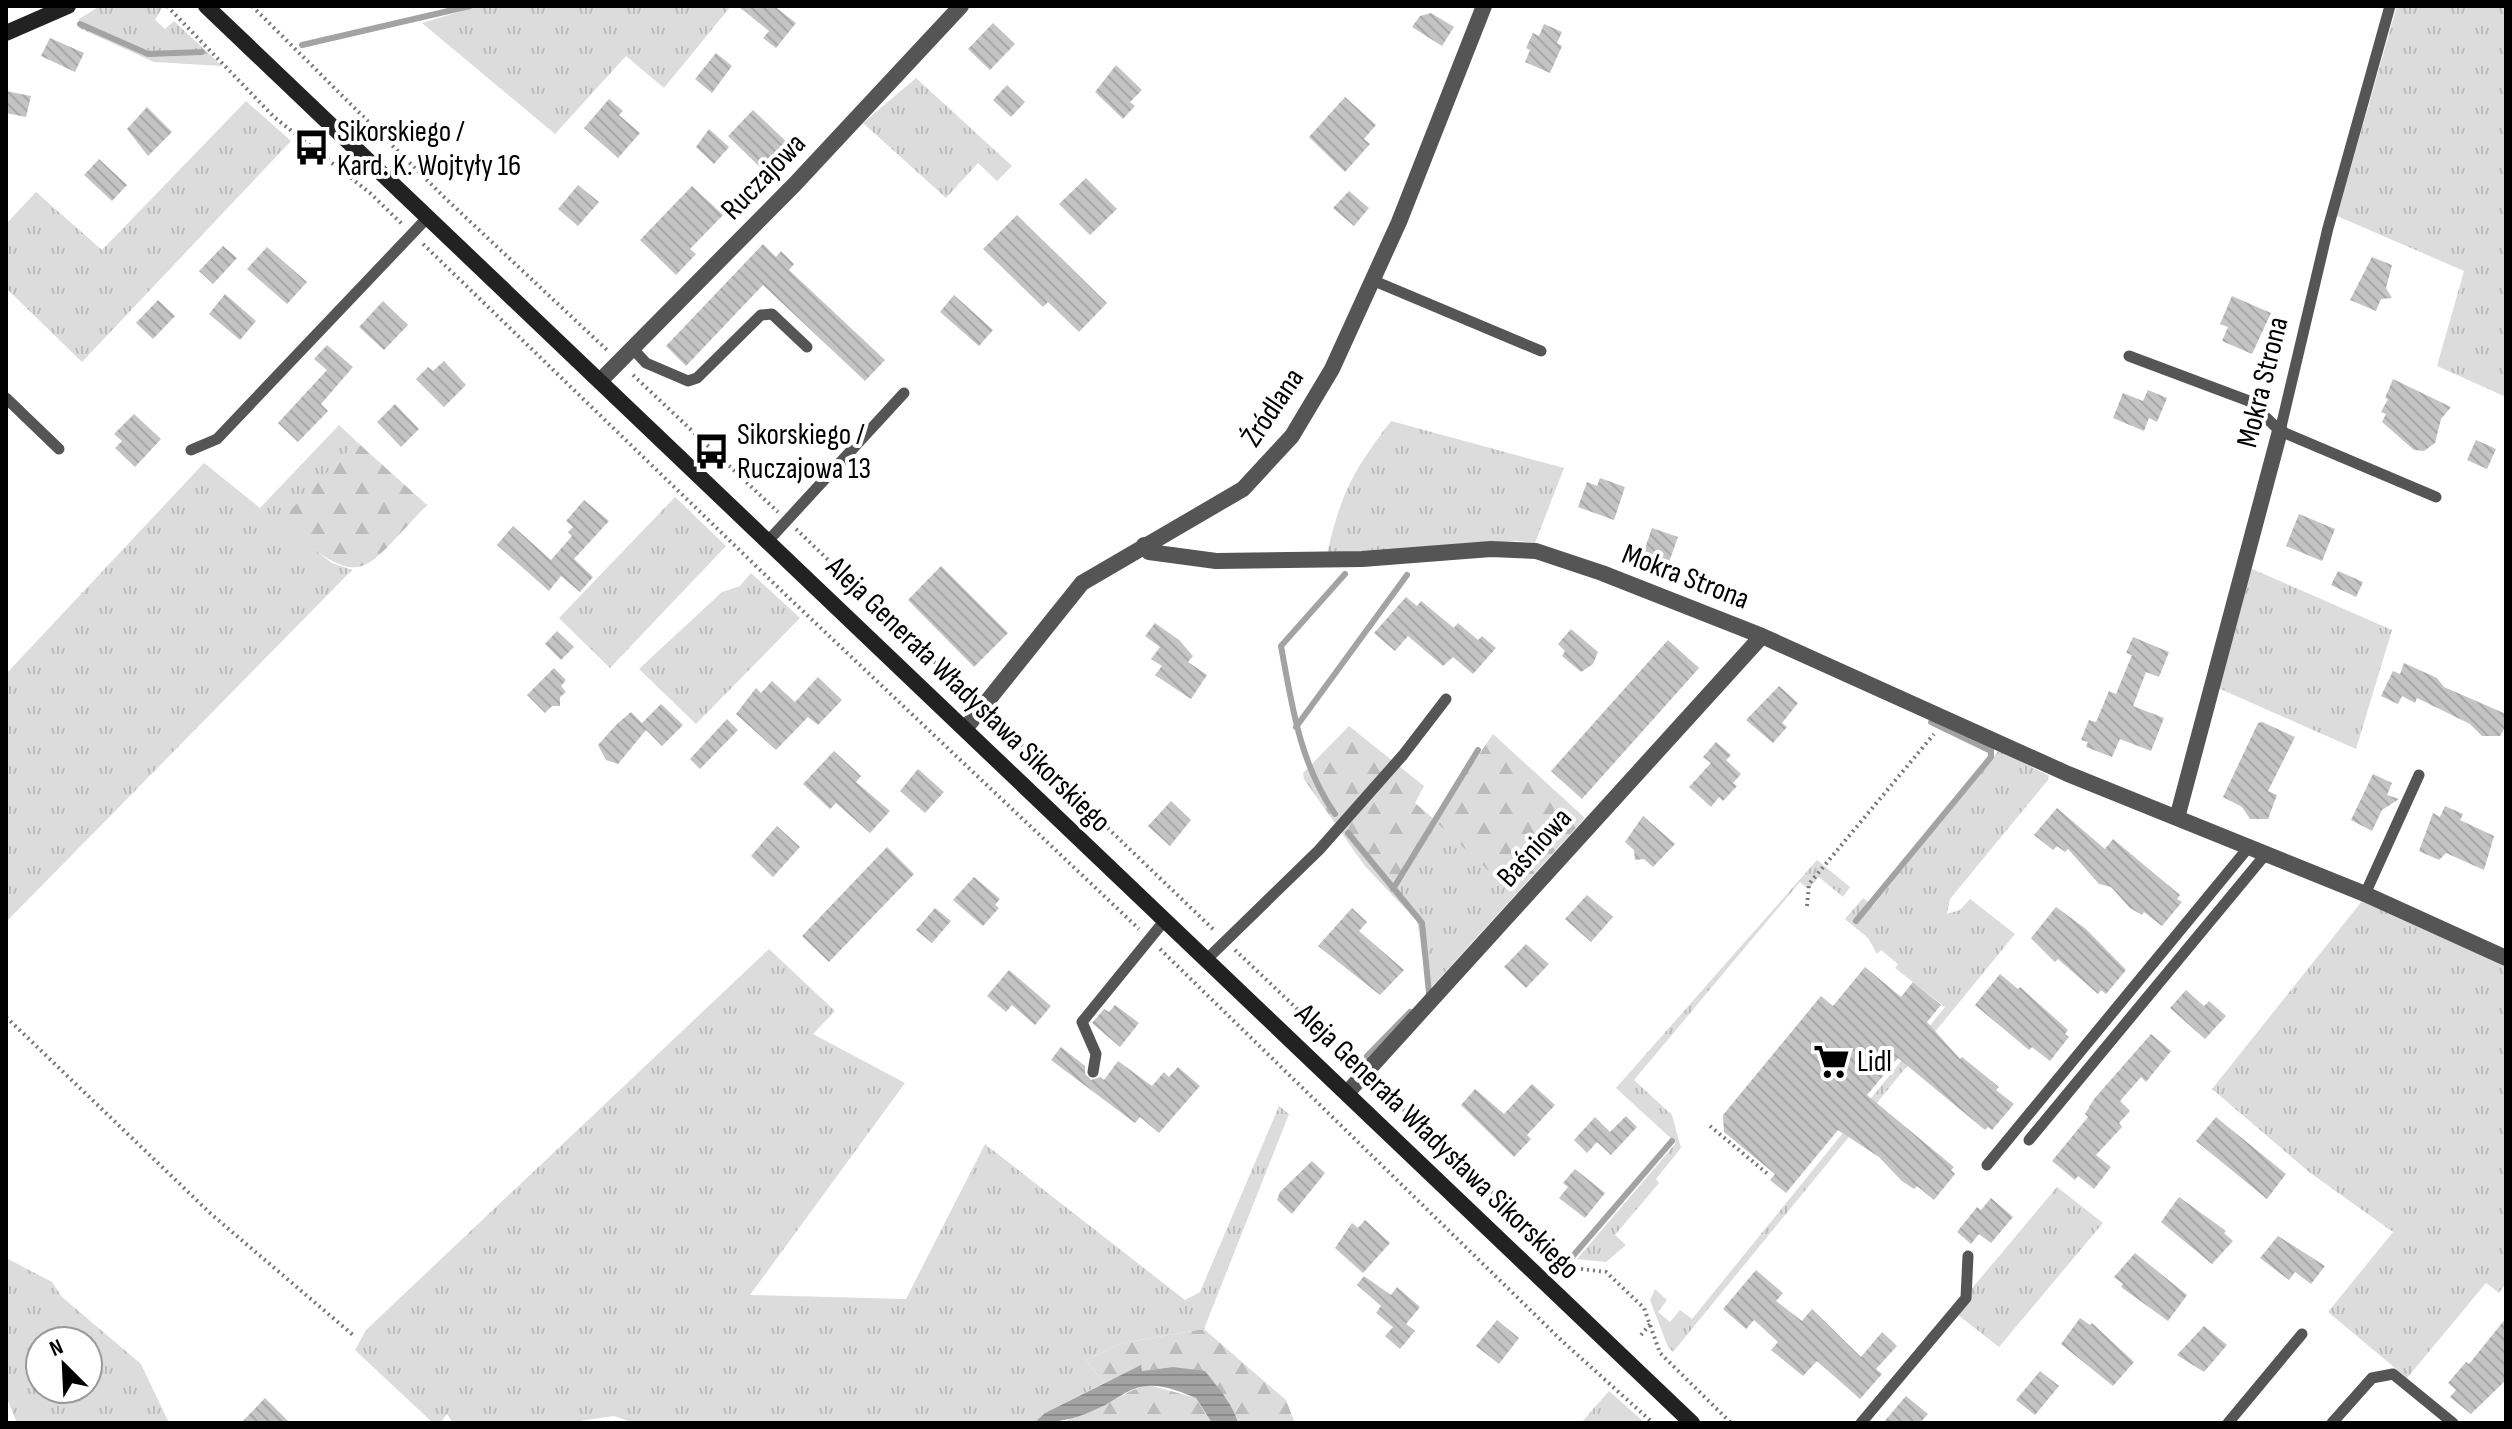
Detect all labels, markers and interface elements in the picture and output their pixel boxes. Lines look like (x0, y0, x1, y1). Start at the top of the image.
place label: Sikorskiego / Kard. K. Wojtyły 16 (337, 114, 521, 184)
street label: Ruczajowa (714, 126, 814, 227)
bus stop icon: Sikorskiego / Kard. K. Wojtyły 16 (292, 129, 330, 167)
street label: Mokra Strona (2229, 313, 2297, 451)
street label: Źródlana (1234, 362, 1312, 454)
place label: Sikorskiego / Ruczajowa 13 (737, 417, 871, 487)
bus stop icon: Sikorskiego / Ruczajowa 13 (692, 432, 730, 470)
street label: Mokra Strona (1617, 536, 1754, 618)
street label: Aleja Generała Władysława Sikorskiego (818, 549, 1118, 840)
street label: Baśniowa (1490, 801, 1580, 895)
street label: Aleja Generała Władysława Sikorskiego (1287, 996, 1587, 1287)
supermarket icon: Lidl (1812, 1042, 1850, 1080)
place label: Lidl (1857, 1044, 1892, 1080)
north arrow (24, 1325, 104, 1405)
text: N (46, 1333, 67, 1363)

